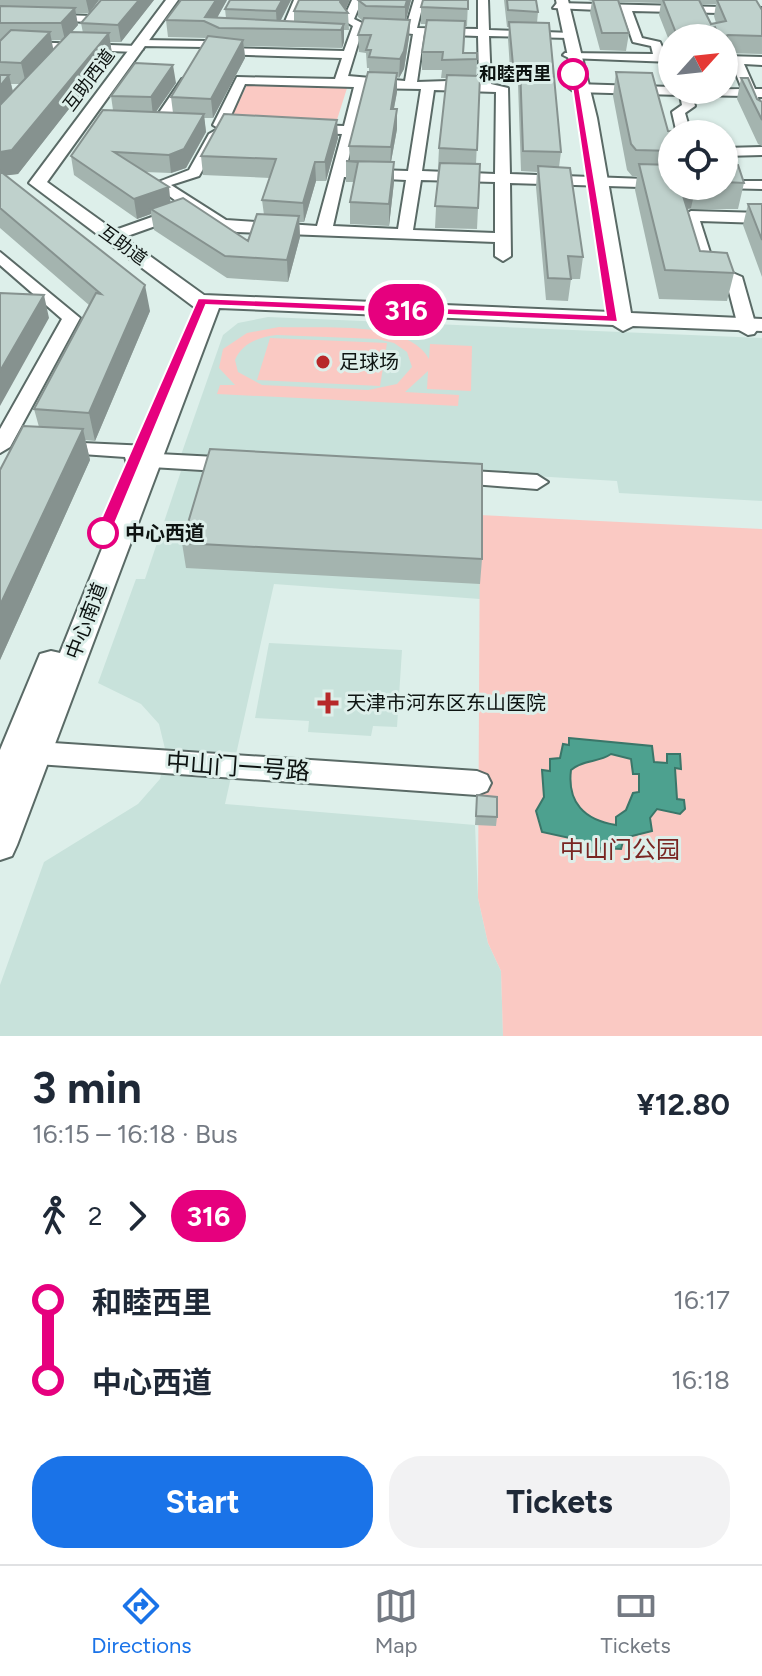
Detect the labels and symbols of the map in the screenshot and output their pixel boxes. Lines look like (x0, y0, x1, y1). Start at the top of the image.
north arrow (658, 24, 738, 104)
street label: 互助西道 (59, 45, 119, 115)
marker: 和睦西里 (558, 59, 588, 89)
place label: 和睦西里 (479, 63, 551, 85)
street label: 互助道 (95, 220, 151, 270)
line badge: 316 (360, 284, 452, 336)
place label: 足球场 (339, 350, 399, 374)
marker: 足球场 (314, 353, 332, 371)
marker: 中心西道 (88, 518, 118, 548)
place label: 中心西道 (125, 521, 205, 545)
street label: 中心南道 (60, 579, 112, 663)
place label: 天津市河东区东山医院 (346, 691, 546, 715)
marker: 天津市河东区东山医院 (317, 692, 339, 714)
street label: 中山门一号路 (165, 747, 311, 786)
park label: 中山门公园 (560, 835, 680, 864)

